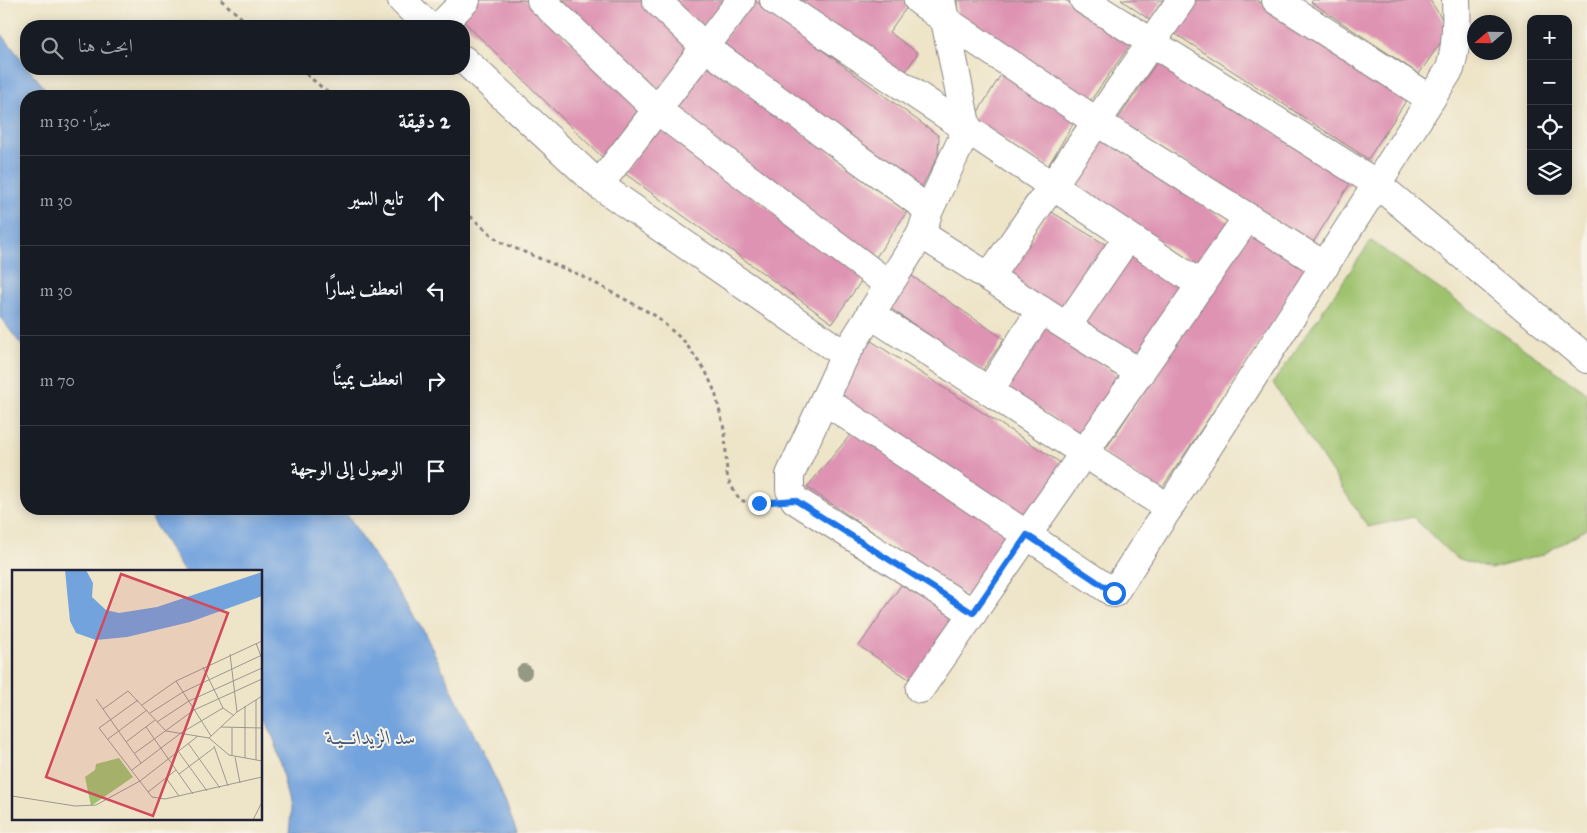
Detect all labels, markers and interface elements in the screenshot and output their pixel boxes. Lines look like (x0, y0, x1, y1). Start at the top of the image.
north arrow (1467, 15, 1512, 60)
map controls (1527, 15, 1572, 195)
button: + (1527, 15, 1572, 60)
search box (20, 20, 470, 75)
icon: search (38, 34, 66, 62)
text: ابحث هنا (78, 34, 133, 57)
button: − (1527, 60, 1572, 105)
button: locate (1527, 105, 1572, 150)
text: 2 دقيقة (398, 108, 450, 134)
text: سيرًا · 130 m (40, 112, 111, 131)
button: layers (1527, 150, 1572, 195)
text: تابع السير (349, 187, 403, 210)
icon: ahead (422, 187, 450, 215)
text: 30 m (40, 191, 73, 210)
text: انعطف يسارًا (325, 277, 403, 300)
icon: left (422, 277, 450, 305)
text: 30 m (40, 281, 73, 300)
text: انعطف يمينًا (333, 367, 403, 390)
icon: right (422, 367, 450, 395)
text: 70 m (40, 371, 75, 390)
text: الوصول إلى الوجهة (291, 457, 403, 480)
icon: arrive (422, 457, 450, 485)
route end (748, 492, 771, 515)
inset map (12, 570, 262, 820)
route start (1103, 582, 1126, 605)
water label: سد الزيدانـــيـة (324, 725, 416, 749)

